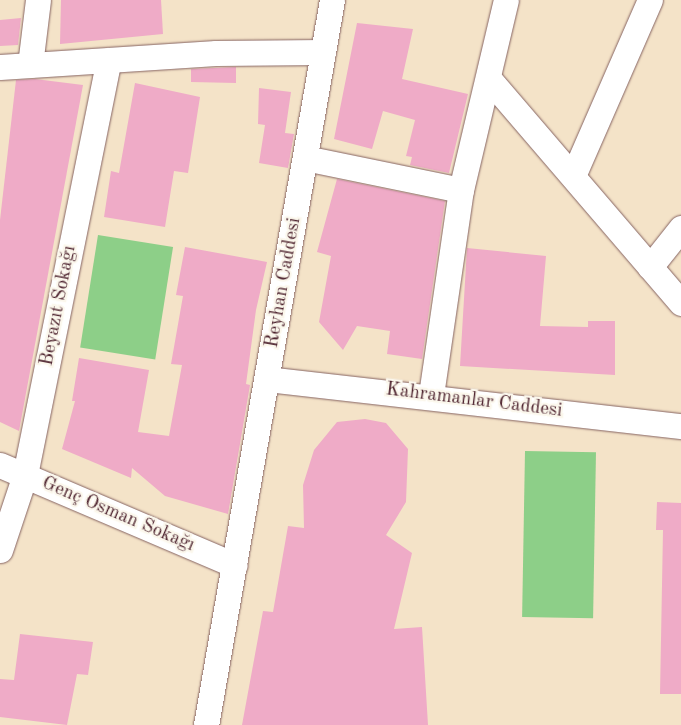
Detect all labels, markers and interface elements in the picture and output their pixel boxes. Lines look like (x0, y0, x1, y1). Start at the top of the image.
street label: Reyhan Caddesi (261, 216, 307, 350)
street label: Beyazıt Sokağı (36, 244, 82, 368)
street label: Kahramanlar Caddesi (384, 379, 564, 423)
street label: Genç Osman Sokağı (38, 473, 198, 557)

